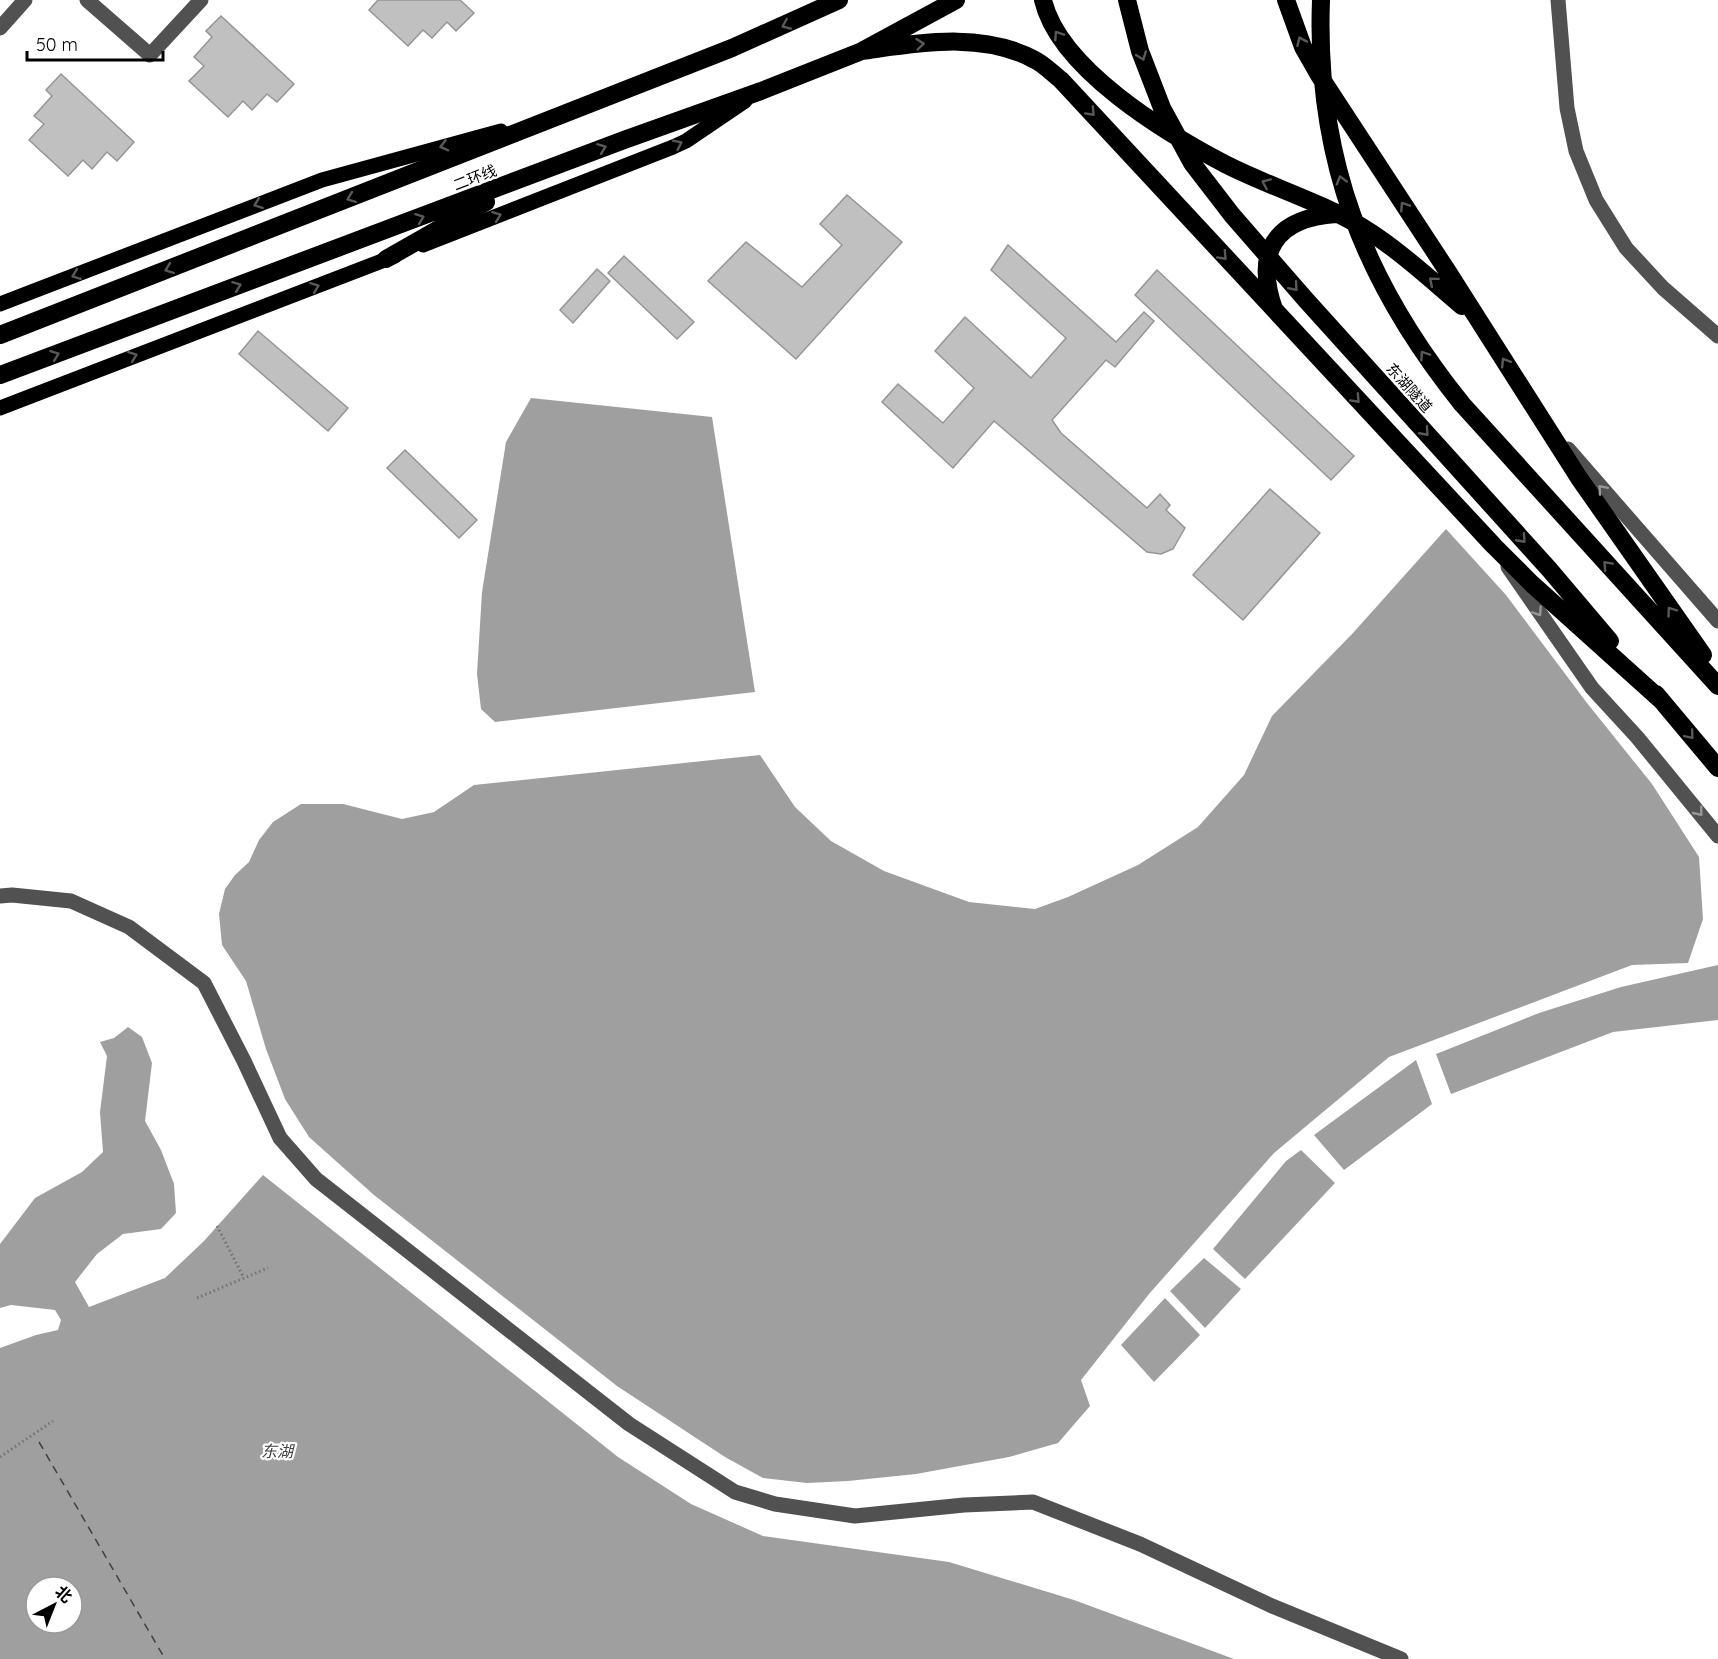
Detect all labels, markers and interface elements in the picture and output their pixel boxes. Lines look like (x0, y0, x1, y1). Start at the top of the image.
one-way arrow (781, 17, 792, 29)
scale bar (27, 24, 164, 62)
one-way arrow (1055, 30, 1066, 41)
text: 50 m (36, 33, 78, 56)
one-way arrow (1296, 36, 1308, 47)
one-way arrow (916, 38, 925, 51)
one-way arrow (1135, 50, 1148, 61)
one-way arrow (1084, 106, 1095, 116)
one-way arrow (439, 139, 449, 152)
one-way arrow (672, 140, 683, 152)
one-way arrow (596, 143, 607, 155)
street label: 二环线 (450, 161, 499, 194)
one-way arrow (1336, 175, 1348, 186)
one-way arrow (1261, 178, 1272, 190)
one-way arrow (346, 191, 357, 203)
one-way arrow (253, 197, 264, 210)
one-way arrow (1401, 201, 1412, 212)
one-way arrow (491, 211, 502, 223)
one-way arrow (414, 213, 425, 225)
one-way arrow (1216, 249, 1227, 259)
one-way arrow (165, 262, 176, 274)
one-way arrow (72, 268, 83, 280)
one-way arrow (1429, 277, 1440, 288)
one-way arrow (1287, 280, 1298, 291)
one-way arrow (232, 281, 242, 294)
one-way arrow (309, 281, 320, 294)
one-way arrow (49, 350, 60, 362)
one-way arrow (127, 351, 138, 364)
one-way arrow (1420, 351, 1431, 362)
one-way arrow (1501, 358, 1512, 369)
street label: 东湖隧道 (1382, 359, 1437, 416)
one-way arrow (1349, 392, 1360, 402)
one-way arrow (1418, 425, 1429, 436)
one-way arrow (1598, 485, 1609, 496)
one-way arrow (1515, 533, 1526, 543)
one-way arrow (1604, 562, 1615, 573)
one-way arrow (1531, 605, 1542, 616)
one-way arrow (1668, 607, 1679, 618)
one-way arrow (1683, 728, 1694, 739)
one-way arrow (1691, 805, 1702, 816)
water label: 东湖 (261, 1441, 296, 1461)
north arrow (24, 1575, 84, 1635)
text: 北 (51, 1581, 77, 1607)

